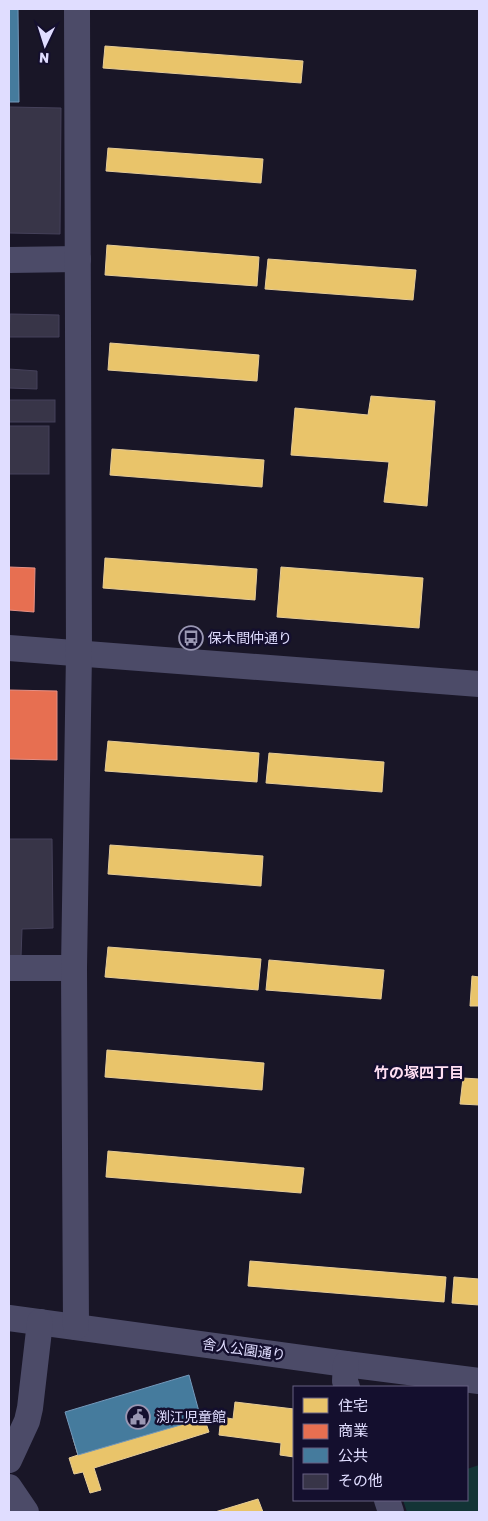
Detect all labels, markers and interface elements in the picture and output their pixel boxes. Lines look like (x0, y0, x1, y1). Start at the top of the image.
north arrow (20, 20, 70, 70)
text: N (39, 49, 50, 66)
bus stop icon: 保木間仲通り (178, 625, 204, 651)
place label: 保木間仲通り (208, 630, 292, 647)
district label: 竹の塚四丁目 (374, 1064, 464, 1082)
street label: 舎人公園通り (201, 1336, 287, 1364)
legend (293, 1386, 468, 1501)
text: 住宅 (338, 1397, 368, 1415)
public building icon: 渕江児童館 (125, 1404, 151, 1430)
place label: 渕江児童館 (156, 1409, 226, 1426)
text: 商業 (338, 1422, 368, 1440)
text: 公共 (338, 1447, 368, 1465)
text: その他 (338, 1472, 383, 1490)

